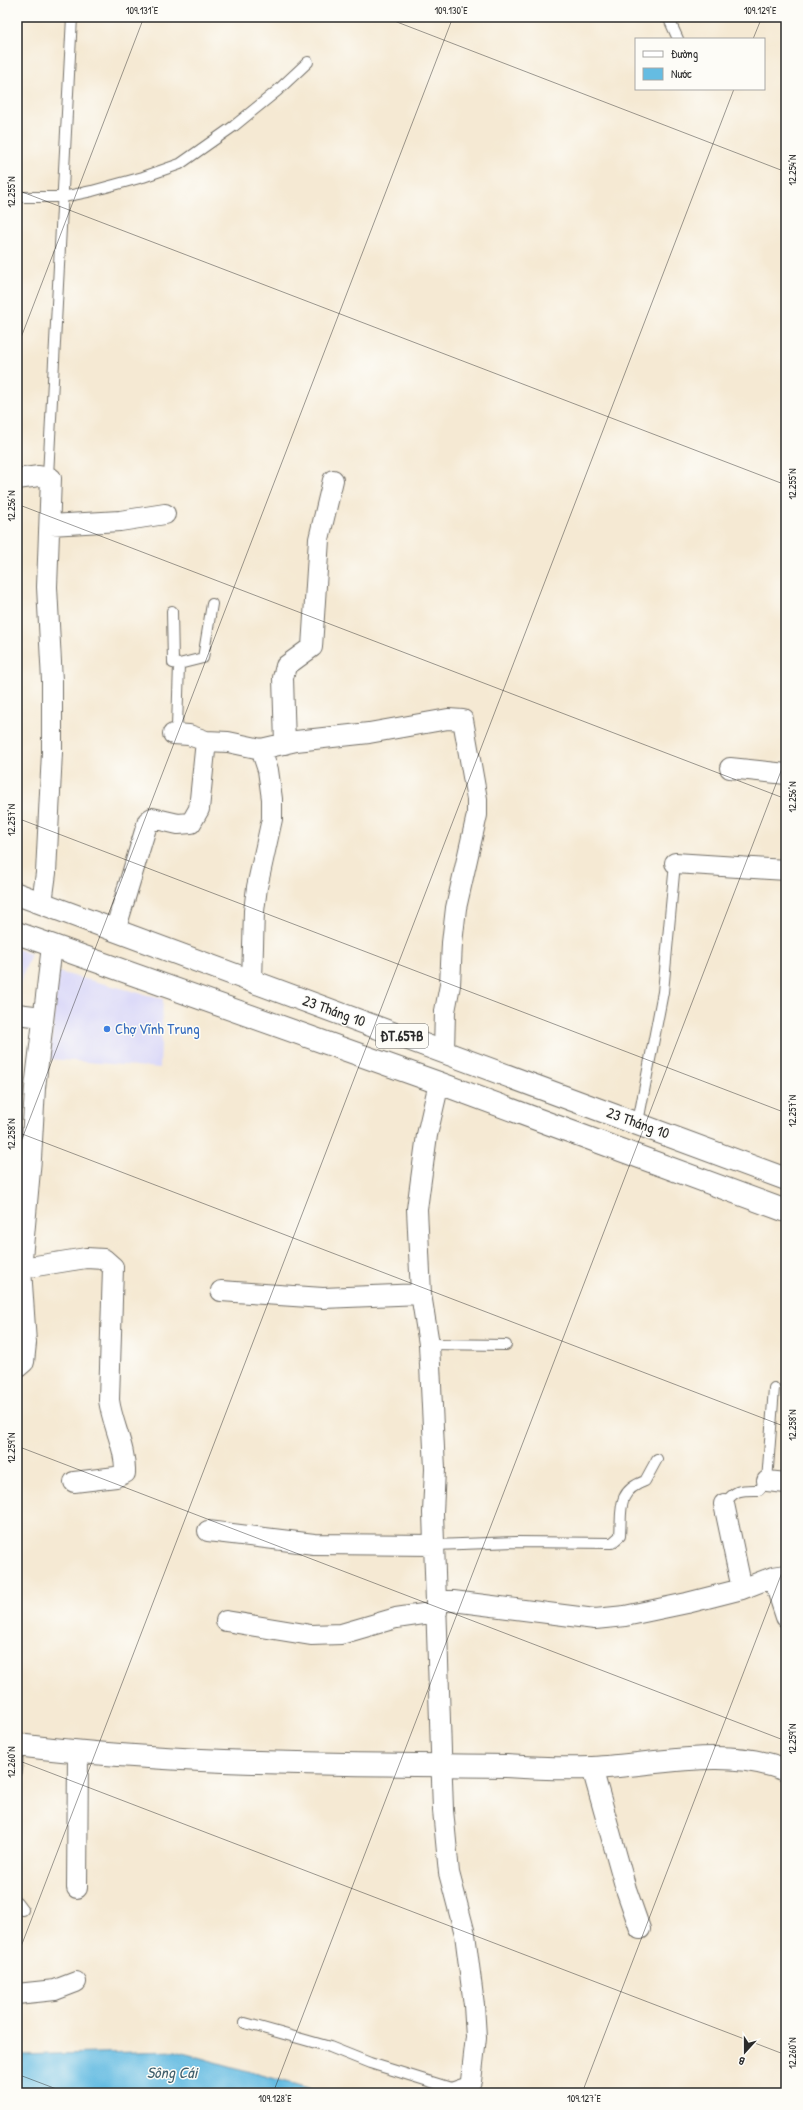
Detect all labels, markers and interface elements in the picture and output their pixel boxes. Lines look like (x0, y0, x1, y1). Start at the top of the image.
text: 109.131°E (126, 4, 159, 17)
text: 109.130°E (434, 4, 468, 17)
text: 109.129°E (744, 4, 777, 17)
legend (635, 38, 765, 90)
text: Đường (671, 45, 698, 62)
text: Nước (671, 65, 692, 82)
text: 12.254°N (786, 155, 799, 185)
text: 12.255°N (5, 176, 18, 208)
text: 12.255°N (786, 468, 799, 500)
text: 12.256°N (5, 491, 18, 522)
text: 12.256°N (786, 782, 799, 813)
text: 12.257°N (5, 804, 18, 836)
street label: 23 Tháng 10 (300, 989, 369, 1032)
place label: Chợ Vĩnh Trung (115, 1018, 200, 1039)
marker: Chợ Vĩnh Trung (102, 1024, 112, 1034)
road number: ĐT.657B (376, 1024, 428, 1048)
text: 12.257°N (786, 1095, 799, 1127)
street label: 23 Tháng 10 (604, 1101, 673, 1144)
text: 12.258°N (5, 1118, 18, 1150)
text: 12.258°N (786, 1409, 799, 1441)
text: 12.259°N (5, 1433, 18, 1463)
text: 12.259°N (786, 1724, 799, 1754)
text: 12.260°N (5, 1746, 18, 1778)
north arrow (725, 2032, 765, 2072)
text: 12.260°N (786, 2037, 799, 2069)
text: B (736, 2054, 747, 2069)
water label: Sông Cái (147, 2061, 199, 2083)
text: 109.128°E (258, 2092, 292, 2105)
text: 109.127°E (567, 2092, 602, 2105)

